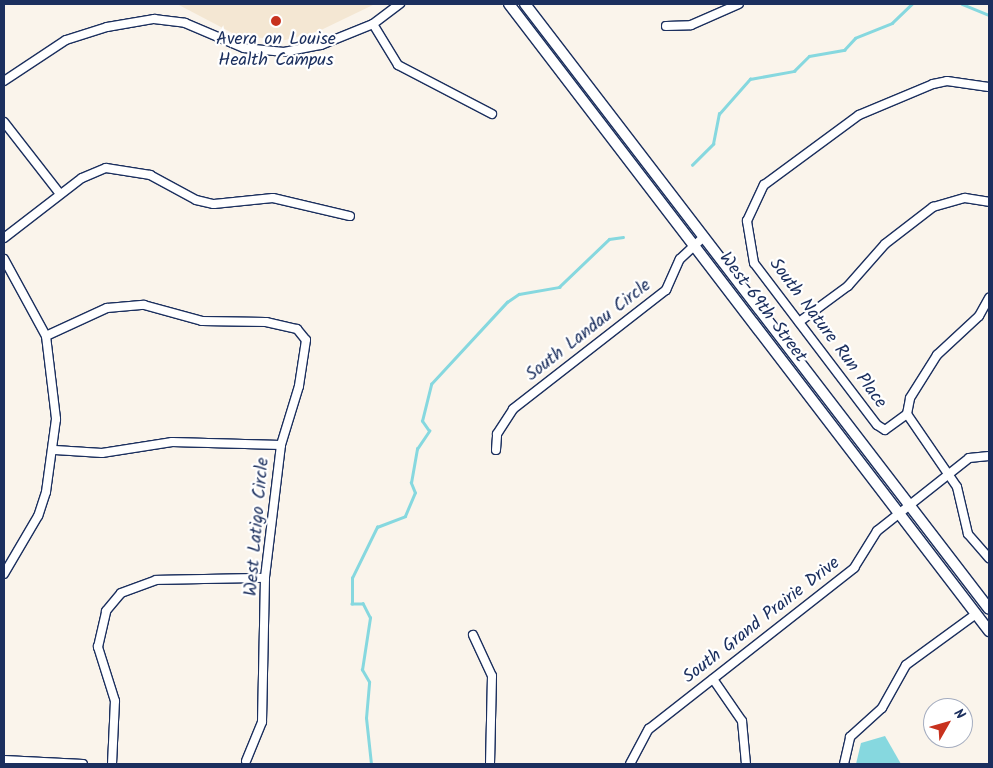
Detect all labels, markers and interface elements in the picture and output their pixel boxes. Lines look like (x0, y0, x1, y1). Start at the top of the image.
marker: Avera on Louise Health Campus (269, 14, 283, 28)
place label: Avera on Louise Health Campus (216, 30, 336, 72)
street label: West 69th Street (714, 249, 810, 367)
street label: South Nature Run Place (763, 255, 891, 413)
street label: South Landau Circle (522, 275, 656, 387)
street label: West Latigo Circle (241, 457, 275, 597)
street label: South Grand Prairie Drive (679, 553, 845, 689)
north arrow (923, 698, 973, 748)
text: N (948, 704, 970, 725)

